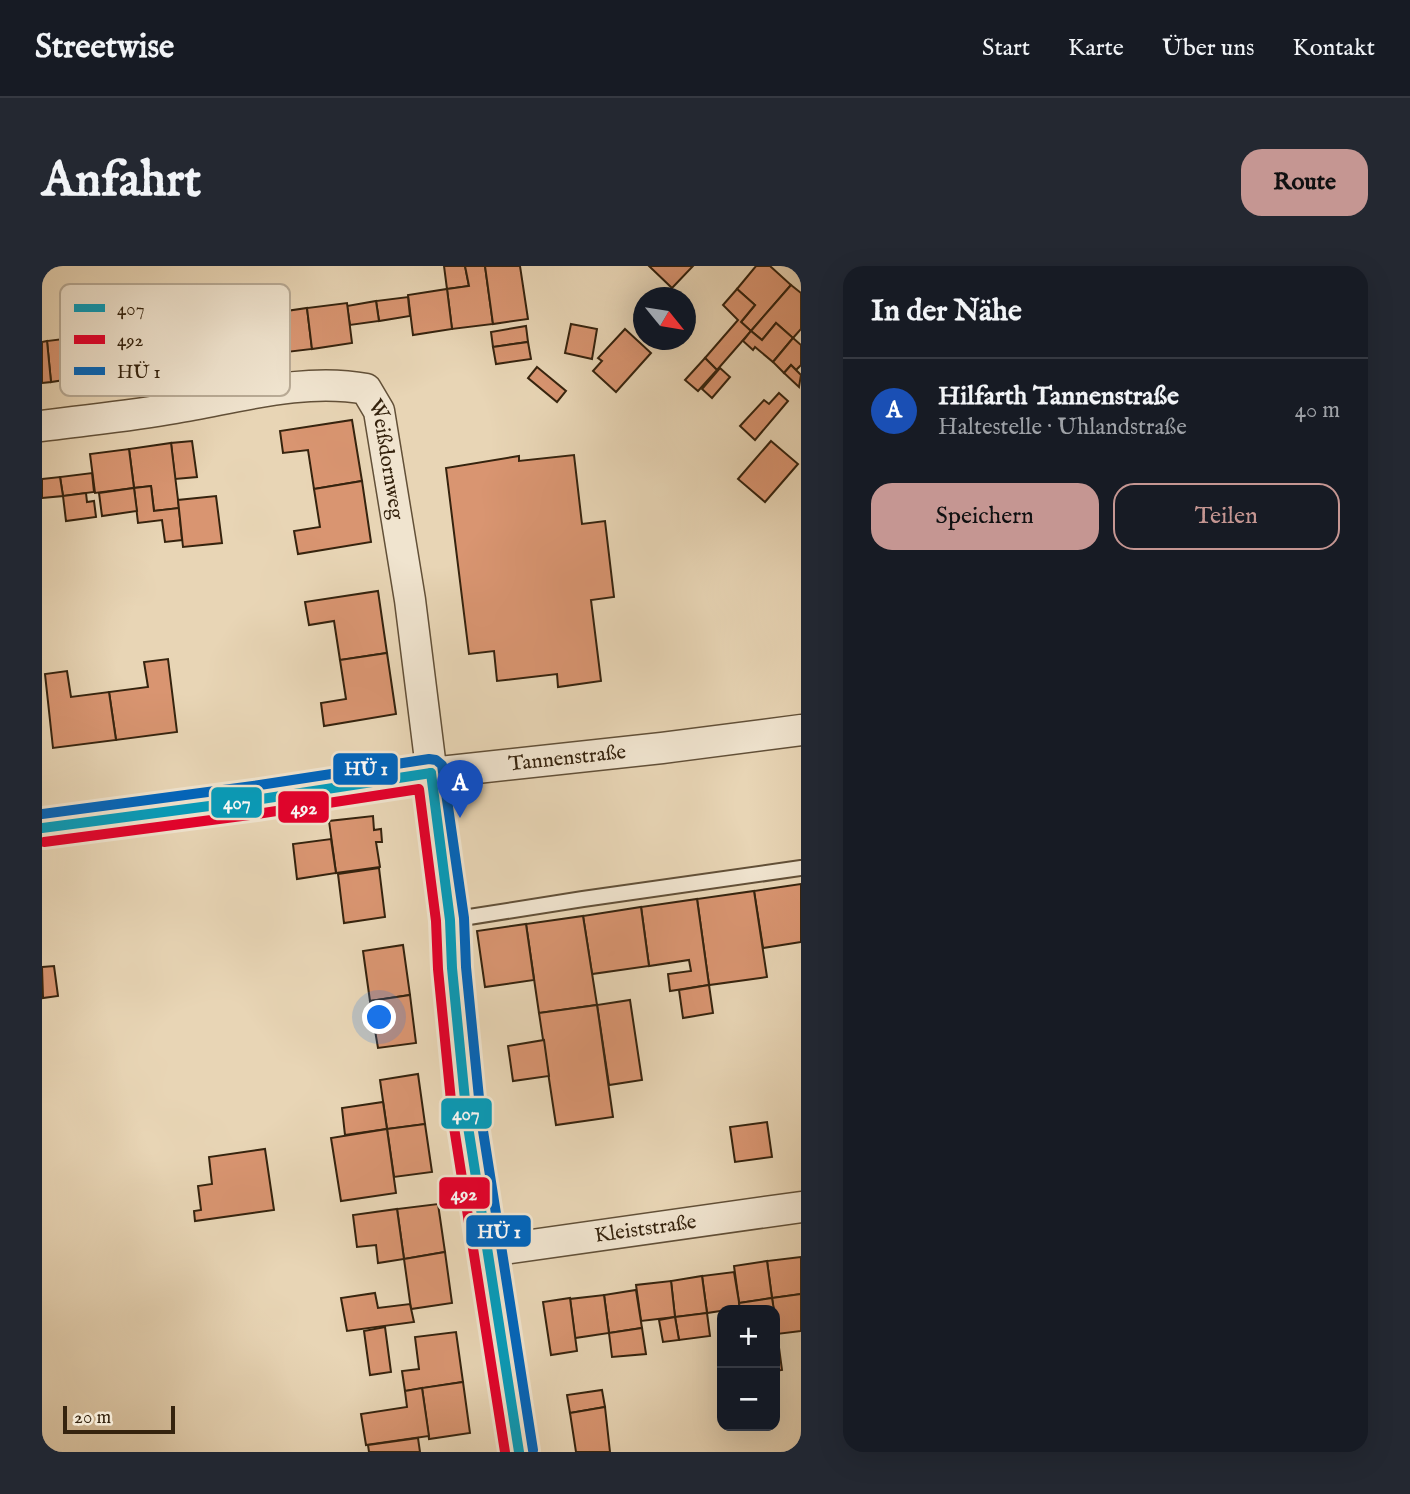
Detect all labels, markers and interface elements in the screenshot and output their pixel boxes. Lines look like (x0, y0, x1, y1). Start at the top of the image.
text: Streetwise (35, 27, 174, 69)
text: Start (982, 33, 1030, 64)
text: Karte (1068, 33, 1124, 64)
text: Über uns (1162, 33, 1254, 64)
text: Kontakt (1292, 33, 1375, 64)
button: Route (1241, 149, 1368, 216)
text: Anfahrt (42, 151, 201, 213)
legend (60, 284, 290, 396)
north arrow (633, 287, 696, 350)
text: In der Nähe (871, 293, 1022, 331)
text: 407 (117, 298, 145, 322)
text: 492 (117, 329, 144, 353)
text: HÜ 1 (117, 361, 161, 385)
text: Hilfarth Tannenstraße (938, 380, 1179, 413)
street label: Weißdornweg (362, 394, 410, 522)
text: A (886, 396, 902, 425)
text: 40 m (1295, 396, 1340, 425)
text: Haltestelle · Uhlandstraße (938, 413, 1187, 442)
button: Speichern (871, 483, 1099, 550)
button: Teilen (1113, 483, 1340, 550)
street label: Tannenstraße (507, 738, 628, 778)
line badge: HÜ 1 (332, 752, 399, 786)
text: HÜ 1 (344, 757, 388, 782)
pin: A (437, 760, 483, 818)
line badge: 407 (210, 786, 263, 819)
line badge: 492 (277, 790, 330, 824)
text: 407 (223, 792, 251, 816)
text: 492 (291, 797, 317, 821)
your location (362, 1000, 396, 1034)
line badge: 407 (440, 1097, 493, 1130)
text: 407 (452, 1103, 480, 1127)
line badge: 492 (438, 1176, 491, 1210)
text: 492 (451, 1183, 477, 1207)
street label: Kleiststraße (593, 1208, 698, 1249)
line badge: HÜ 1 (465, 1214, 532, 1248)
text: HÜ 1 (477, 1220, 521, 1245)
map controls (717, 1305, 780, 1431)
button: + (717, 1305, 780, 1368)
button: − (717, 1368, 780, 1431)
scale bar (63, 1403, 175, 1435)
text: 20 m (74, 1406, 111, 1430)

